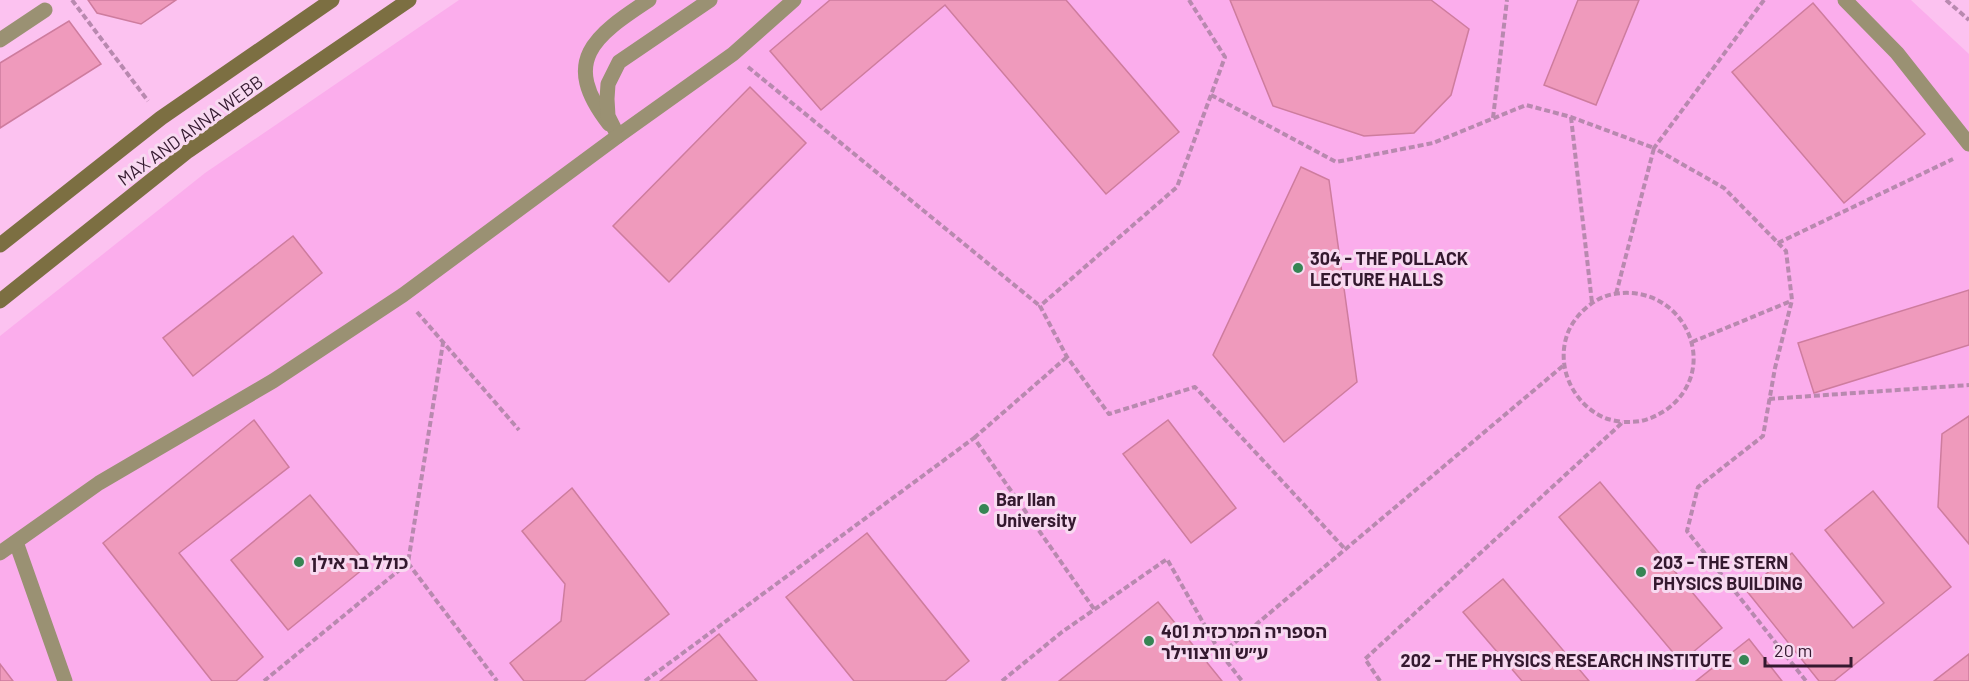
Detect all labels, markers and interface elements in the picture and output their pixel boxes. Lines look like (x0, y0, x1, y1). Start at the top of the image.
street label: MAX AND ANNA WEBB (113, 70, 267, 190)
place label: 304 - THE POLLACK LECTURE HALLS (1310, 247, 1468, 290)
marker: 304 - THE POLLACK LECTURE HALLS (1291, 261, 1305, 275)
place label: Bar Ilan University (996, 488, 1077, 531)
marker: Bar Ilan University (977, 502, 991, 516)
place label: כולל בר אילן (311, 551, 408, 573)
place label: 203 - THE STERN PHYSICS BUILDING (1653, 551, 1803, 594)
marker: כולל בר אילן (292, 555, 306, 569)
marker: 203 - THE STERN PHYSICS BUILDING (1634, 565, 1648, 579)
place label: 401 הספריה המרכזית ע״ש וורצווילר (1161, 620, 1327, 663)
scale bar (1765, 630, 1850, 668)
marker: 401 הספריה המרכזית ע״ש וורצווילר (1142, 634, 1156, 648)
text: 20 m (1774, 639, 1812, 661)
place label: 202 - THE PHYSICS RESEARCH INSTITUTE (1401, 649, 1732, 671)
marker: 202 - THE PHYSICS RESEARCH INSTITUTE (1737, 653, 1751, 667)

